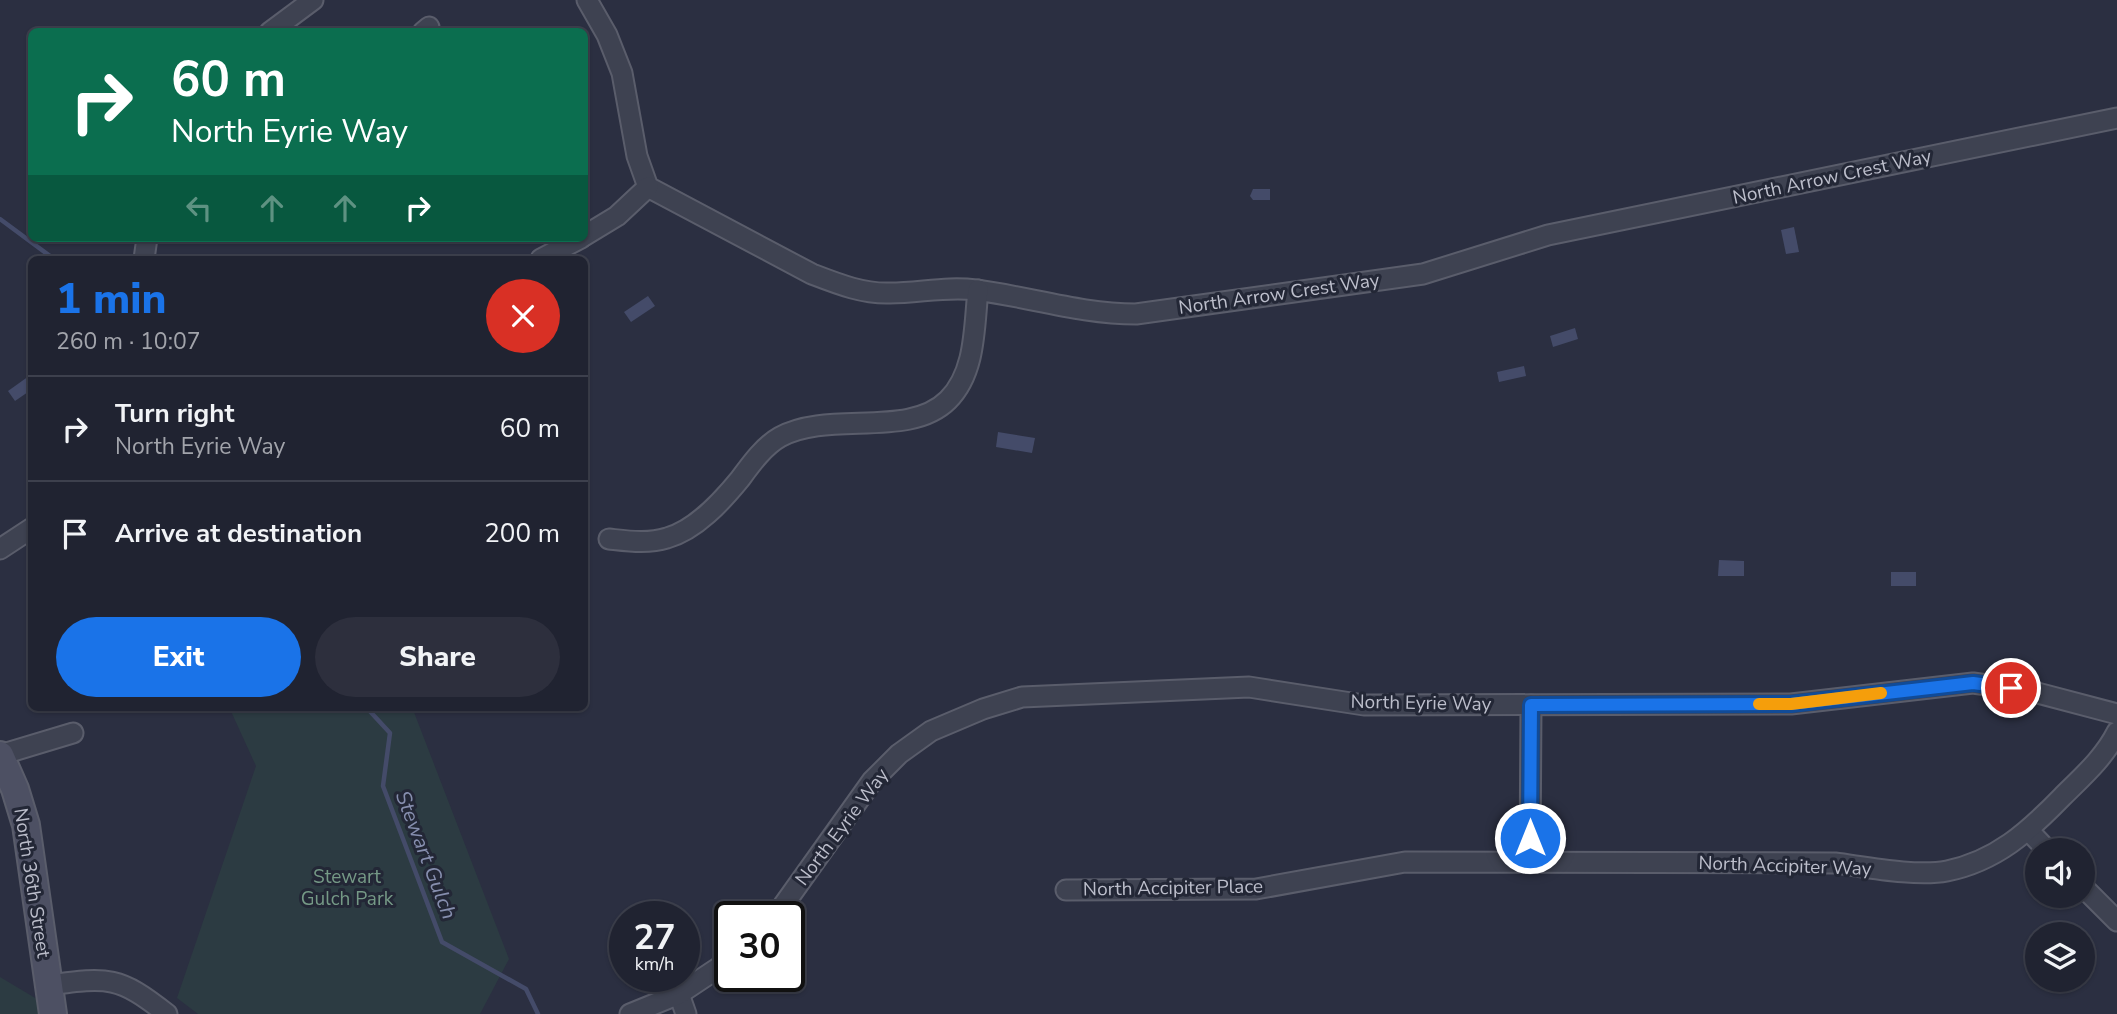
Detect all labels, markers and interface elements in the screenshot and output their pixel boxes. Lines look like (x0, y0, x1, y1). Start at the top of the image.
text: 60 m (171, 46, 286, 113)
icon: right (56, 56, 147, 147)
text: North Eyrie Way (171, 110, 408, 153)
street label: North Arrow Crest Way (1730, 143, 1934, 211)
icon: left (180, 189, 218, 227)
icon: ahead (253, 189, 291, 227)
icon: ahead (326, 189, 364, 227)
icon: right (399, 189, 437, 227)
street label: North Arrow Crest Way (1177, 267, 1381, 321)
text: 1 min (56, 271, 166, 328)
button: close (486, 279, 560, 353)
text: 260 m · 10:07 (56, 326, 201, 357)
text: Turn right (115, 396, 234, 431)
icon: right (56, 410, 94, 448)
text: 60 m (500, 411, 560, 446)
text: North Eyrie Way (115, 431, 285, 462)
icon: arrive (56, 515, 94, 553)
text: Arrive at destination (115, 516, 362, 551)
text: 200 m (484, 516, 560, 551)
button: Exit (56, 617, 301, 697)
button: Share (315, 617, 560, 697)
pin (1981, 658, 2041, 718)
icon: arrive (1992, 669, 2030, 707)
street label: North Eyrie Way (1350, 689, 1492, 717)
street label: North Eyrie Way (789, 763, 895, 891)
water label: Stewart Gulch (389, 787, 463, 923)
position arrow (1493, 801, 1567, 875)
street label: North 36th Street (7, 806, 57, 960)
map controls (2025, 838, 2095, 992)
button: sound (2025, 838, 2095, 908)
street label: North Accipiter Way (1698, 850, 1872, 882)
park label: Stewart Gulch Park (301, 864, 394, 912)
street label: North Accipiter Place (1083, 873, 1263, 903)
speed limit sign: 30 (714, 901, 805, 992)
text: 27 (633, 914, 676, 961)
button: layers (2025, 922, 2095, 992)
text: km/h (635, 952, 674, 976)

